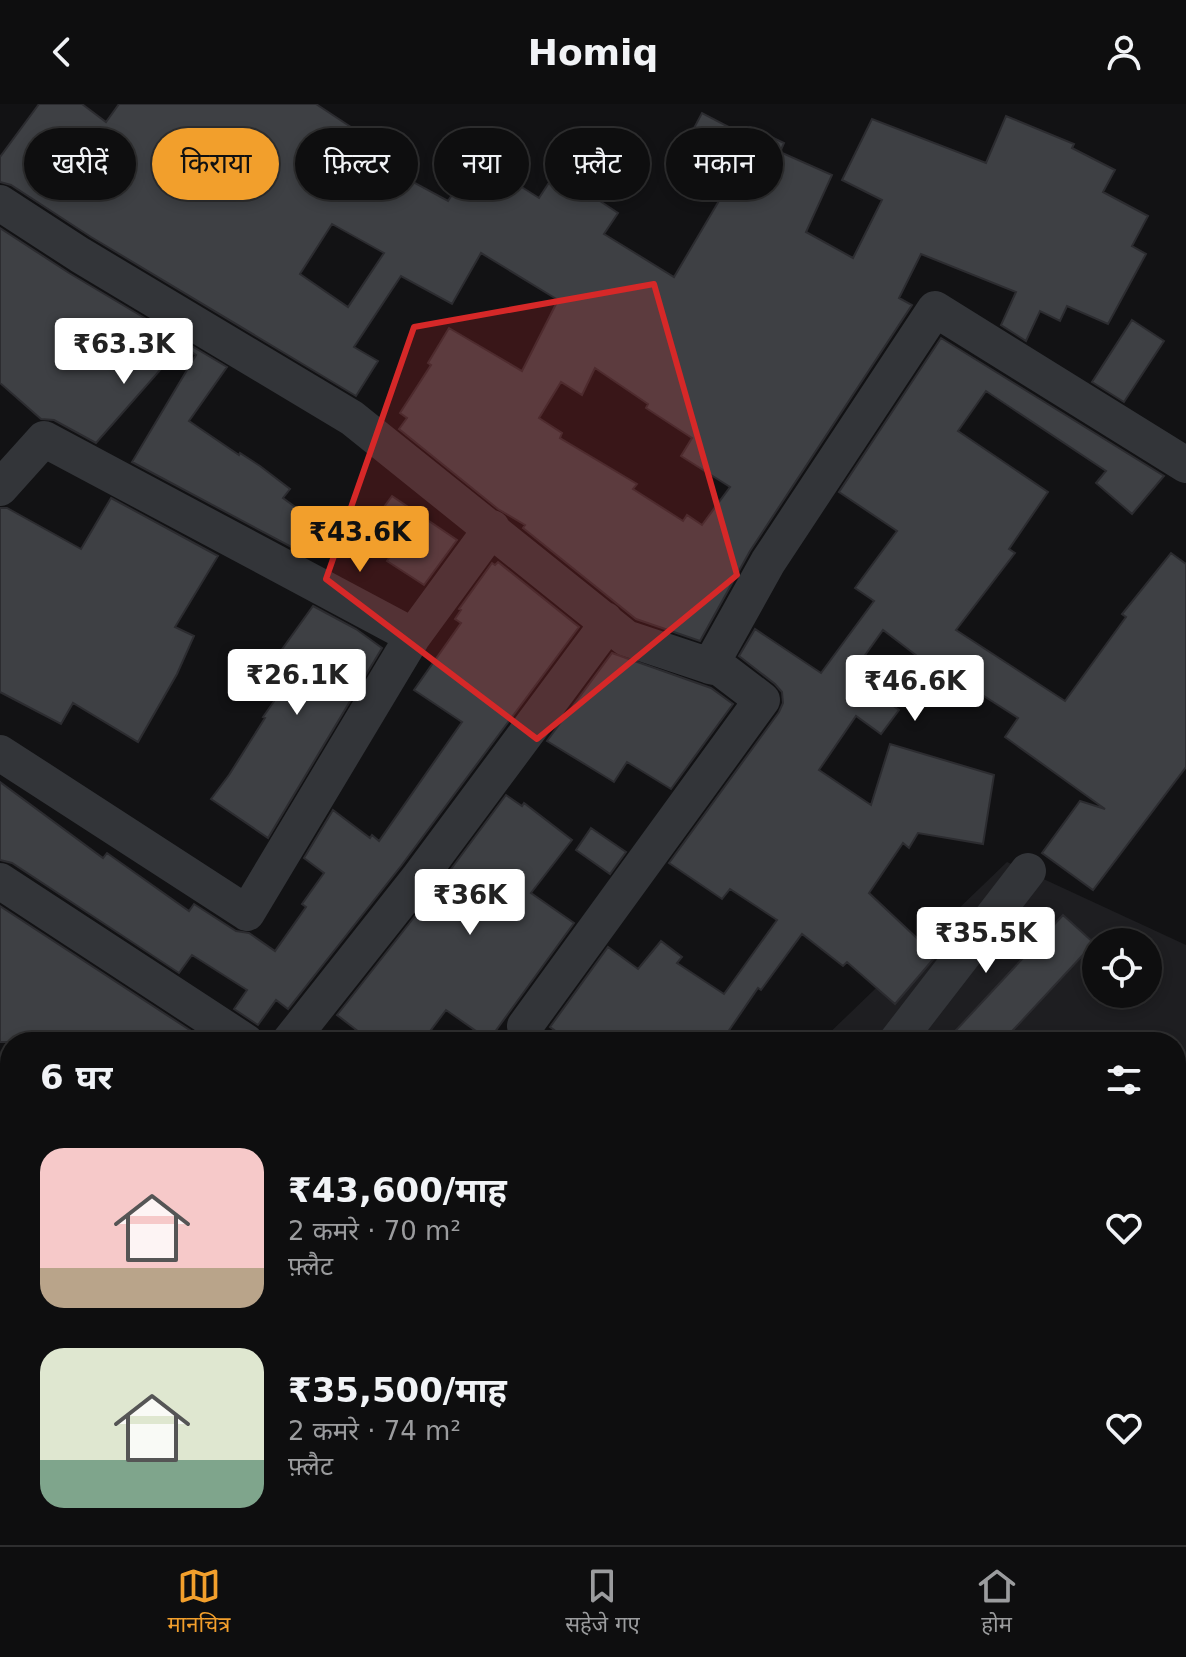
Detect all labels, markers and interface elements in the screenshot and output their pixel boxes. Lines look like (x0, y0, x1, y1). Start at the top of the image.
icon: back (40, 30, 84, 74)
icon: person (1102, 30, 1146, 74)
text: Homiq (528, 32, 658, 73)
chip: खरीदें (24, 128, 136, 200)
chip: किराया (152, 128, 279, 200)
chip: फ़िल्टर (295, 128, 418, 200)
chip: नया (434, 128, 529, 200)
chip: फ़्लैट (545, 128, 650, 200)
chip: मकान (666, 128, 783, 200)
pin: ₹63.3K (59, 318, 189, 386)
text: ₹63.3K (73, 329, 175, 359)
pin: ₹43.6K (295, 506, 425, 574)
text: ₹43.6K (309, 517, 411, 547)
pin: ₹26.1K (232, 649, 362, 717)
pin: ₹46.6K (850, 655, 980, 723)
text: ₹26.1K (246, 660, 348, 690)
text: ₹46.6K (864, 666, 966, 696)
pin: ₹36K (423, 869, 517, 937)
text: ₹36K (433, 880, 507, 910)
pin: ₹35.5K (921, 907, 1051, 975)
text: ₹35.5K (935, 918, 1037, 948)
map controls (1082, 928, 1162, 1008)
button: locate (1082, 928, 1162, 1008)
text: 6 घर (40, 1057, 113, 1097)
icon: filters (1102, 1058, 1146, 1102)
text: ₹43,600/माह (288, 1170, 507, 1210)
icon: home (104, 1180, 200, 1276)
icon: heart (1102, 1206, 1146, 1250)
text: 2 कमरे · 70 m² (288, 1216, 461, 1246)
text: फ़्लैट (288, 1251, 333, 1281)
text: ₹35,500/माह (288, 1370, 507, 1410)
icon: home (104, 1380, 200, 1476)
icon: heart (1102, 1406, 1146, 1450)
text: 2 कमरे · 74 m² (288, 1416, 461, 1446)
text: फ़्लैट (288, 1451, 333, 1481)
tab: मानचित्र (167, 1564, 230, 1641)
tab: सहेजे गए (565, 1564, 640, 1641)
tab: होम (975, 1564, 1019, 1641)

